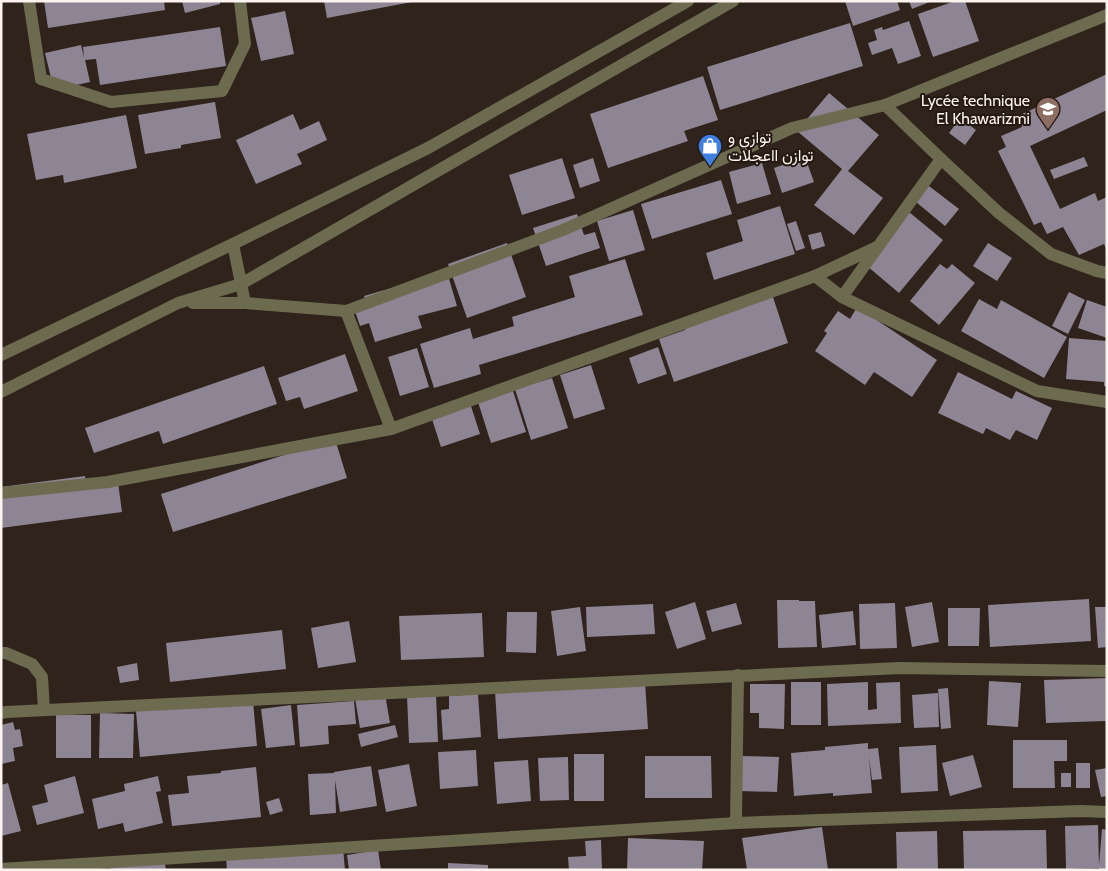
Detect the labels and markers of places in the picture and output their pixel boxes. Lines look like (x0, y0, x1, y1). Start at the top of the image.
place label: Lycée technique El Khawarizmi (921, 91, 1030, 128)
school or university icon: Lycée technique El Khawarizmi (1035, 96, 1061, 130)
place label: توازي و توازن ااعجلات (728, 128, 814, 166)
shop icon: توازي و توازن ااعجلات (697, 133, 723, 167)

